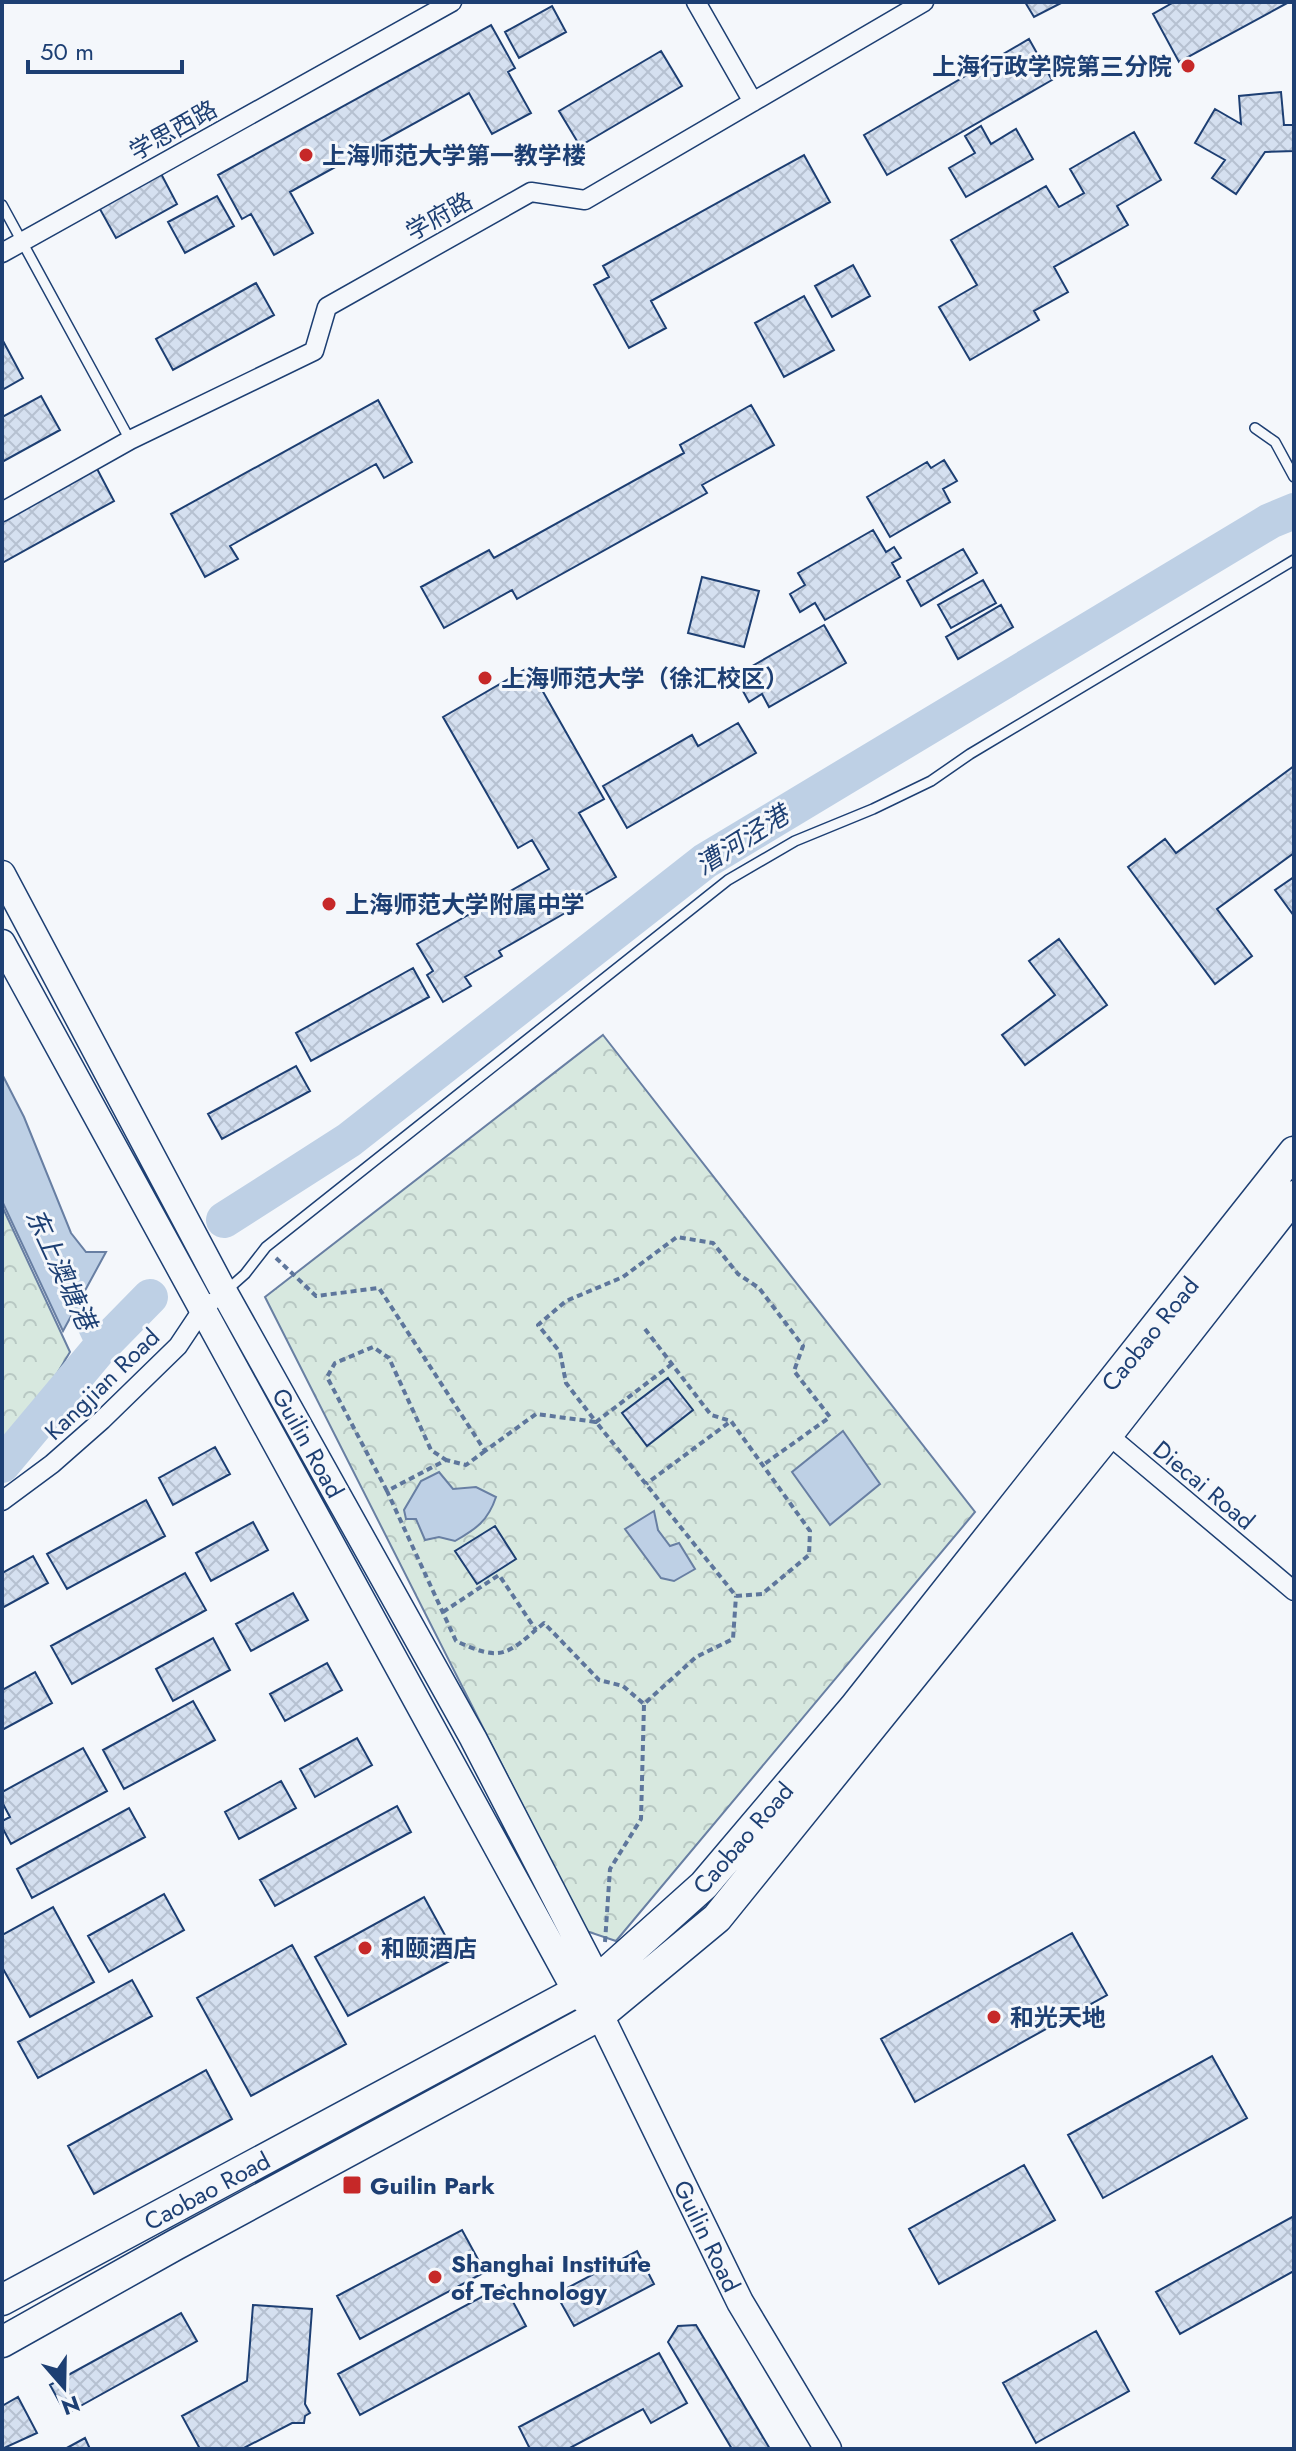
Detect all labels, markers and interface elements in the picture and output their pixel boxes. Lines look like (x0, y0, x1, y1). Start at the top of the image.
scale bar (28, 24, 182, 74)
text: 50 m (40, 34, 94, 69)
place label: 上海行政学院第三分院 (932, 49, 1172, 84)
marker: 上海行政学院第三分院 (1179, 57, 1197, 75)
street label: 学思西路 (123, 91, 223, 169)
place label: 上海师范大学第一教学楼 (322, 138, 586, 173)
marker: 上海师范大学第一教学楼 (297, 146, 315, 164)
street label: 学府路 (399, 183, 479, 249)
place label: 上海师范大学（徐汇校区） (501, 661, 789, 696)
marker: 上海师范大学（徐汇校区） (476, 669, 494, 687)
water label: 漕河泾港 (688, 794, 800, 884)
place label: 上海师范大学附属中学 (345, 887, 585, 922)
marker: 上海师范大学附属中学 (320, 895, 338, 913)
water label: 东上澳塘港 (16, 1202, 107, 1340)
street label: Caobao Road (1093, 1269, 1207, 1399)
street label: Kangjian Road (37, 1320, 167, 1448)
street label: Guilin Road (263, 1382, 353, 1504)
street label: Diecai Road (1146, 1432, 1262, 1538)
street label: Caobao Road (684, 1774, 802, 1902)
place label: 和颐酒店 (381, 1931, 477, 1966)
marker: 和颐酒店 (356, 1939, 374, 1957)
place label: 和光天地 (1010, 2000, 1106, 2035)
marker: 和光天地 (985, 2008, 1003, 2026)
street label: Caobao Road (138, 2143, 276, 2239)
place label: Guilin Park (370, 2168, 495, 2203)
marker: Guilin Park (341, 2174, 363, 2196)
street label: Guilin Road (665, 2174, 749, 2298)
place label: Shanghai Institute of Technology (451, 2246, 651, 2309)
marker: Shanghai Institute of Technology (426, 2268, 444, 2286)
north arrow (24, 2347, 104, 2427)
text: N (57, 2388, 85, 2424)

